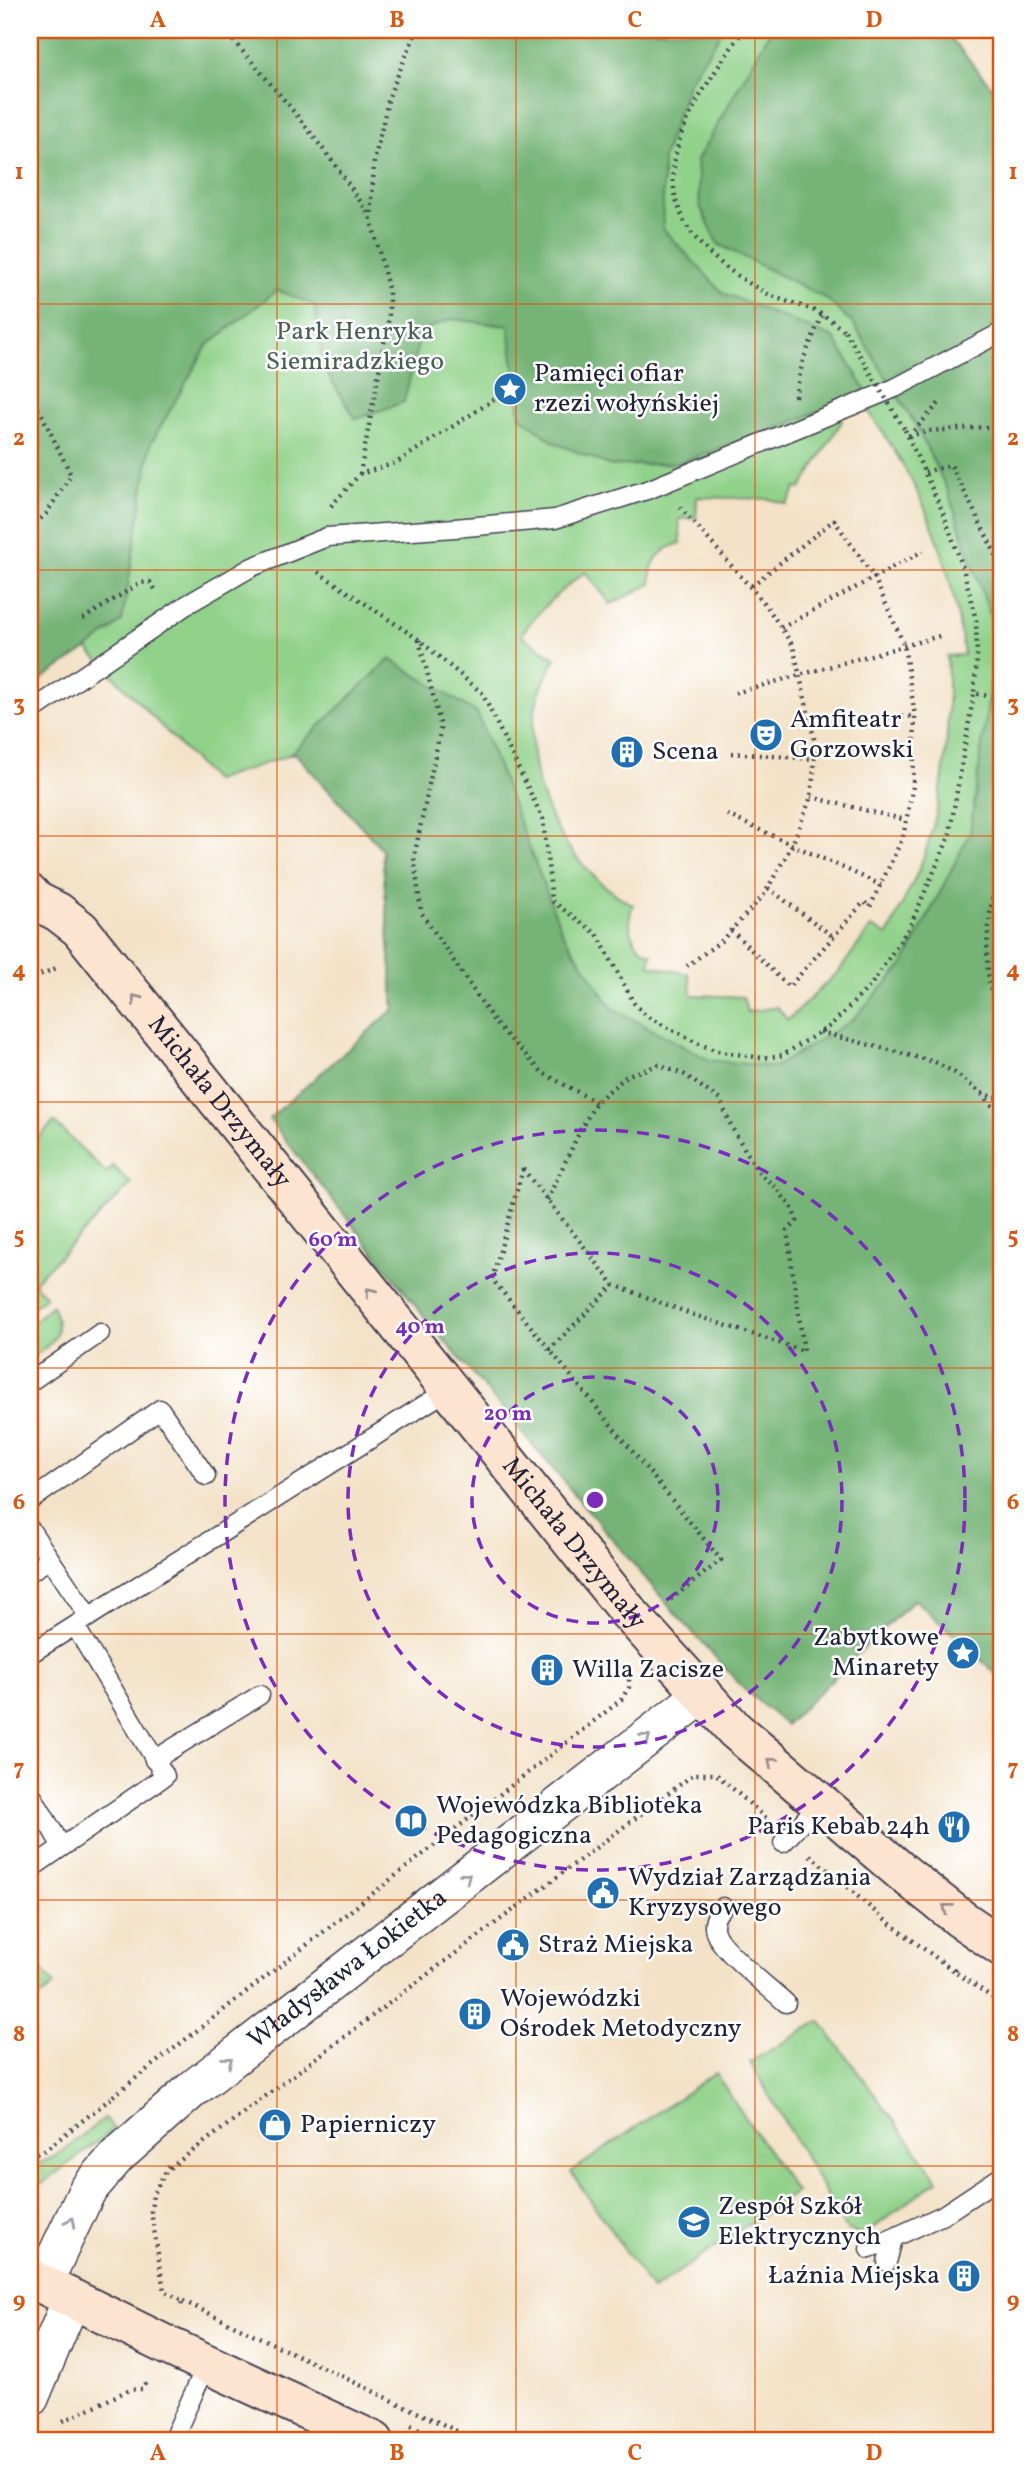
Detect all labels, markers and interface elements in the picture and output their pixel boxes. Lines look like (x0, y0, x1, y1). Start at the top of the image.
text: A (150, 5, 166, 37)
text: B (389, 5, 405, 37)
text: C (628, 5, 642, 37)
text: D (866, 5, 883, 37)
text: 1 (14, 157, 24, 189)
text: 1 (1008, 157, 1018, 189)
park label: Park Henryka Siemiradzkiego (266, 314, 444, 380)
place label: Pamięci ofiar rzezi wołyńskiej (534, 356, 719, 422)
place icon: Pamięci ofiar rzezi wołyńskiej (491, 370, 529, 408)
text: 2 (13, 423, 25, 455)
text: 2 (1007, 423, 1019, 455)
text: 3 (13, 689, 25, 721)
text: 3 (1007, 689, 1019, 721)
place label: Amfiteatr Gorzowski (790, 702, 914, 768)
theatre icon: Amfiteatr Gorzowski (747, 716, 785, 754)
building icon: Scena (608, 733, 646, 771)
place label: Scena (652, 734, 719, 770)
text: 4 (12, 955, 26, 987)
text: 4 (1006, 955, 1020, 987)
one-way arrow (132, 995, 144, 1008)
street label: Michała Drzymały (139, 1008, 300, 1196)
text: 5 (13, 1221, 25, 1253)
text: 5 (1007, 1221, 1019, 1253)
text: 60 m (309, 1226, 357, 1255)
one-way arrow (365, 1287, 378, 1300)
text: 40 m (395, 1313, 445, 1342)
text: 20 m (484, 1400, 532, 1429)
street label: Michała Drzymały (493, 1450, 654, 1638)
text: 6 (13, 1487, 25, 1519)
text: 6 (1007, 1487, 1019, 1519)
centre of rings (583, 1488, 607, 1512)
place label: Zabytkowe Minarety (813, 1620, 939, 1686)
place icon: Zabytkowe Minarety (944, 1634, 982, 1672)
building icon: Willa Zacisze (528, 1651, 566, 1689)
place label: Willa Zacisze (572, 1652, 724, 1688)
one-way arrow (639, 1734, 651, 1747)
text: 7 (14, 1753, 25, 1785)
text: 7 (1008, 1753, 1019, 1785)
one-way arrow (767, 1758, 780, 1771)
place label: Wojewódzka Biblioteka Pedagogiczna (436, 1788, 703, 1854)
library icon: Wojewódzka Biblioteka Pedagogiczna (392, 1802, 430, 1840)
restaurant icon: Paris Kebab 24h (935, 1808, 973, 1846)
place label: Paris Kebab 24h (747, 1809, 930, 1845)
place label: Wydział Zarządzania Kryzysowego (628, 1860, 871, 1926)
one-way arrow (459, 1873, 471, 1886)
public building icon: Wydział Zarządzania Kryzysowego (584, 1874, 622, 1912)
street label: Władysława Łokietka (240, 1880, 455, 2058)
one-way arrow (942, 1903, 954, 1916)
public building icon: Straż Miejska (494, 1926, 532, 1964)
place label: Straż Miejska (538, 1927, 694, 1963)
place label: Wojewódzki Ośrodek Metodyczny (500, 1981, 742, 2047)
building icon: Wojewódzki Ośrodek Metodyczny (456, 1995, 494, 2033)
text: 8 (13, 2019, 25, 2051)
text: 8 (1007, 2019, 1019, 2051)
one-way arrow (221, 2057, 233, 2070)
shop icon: Papierniczy (256, 2106, 294, 2144)
place label: Papierniczy (300, 2107, 436, 2143)
place label: Zespół Szkół Elektrycznych (718, 2189, 881, 2255)
school or university icon: Zespół Szkół Elektrycznych (675, 2203, 713, 2241)
one-way arrow (63, 2217, 77, 2230)
building icon: Łaźnia Miejska (945, 2257, 983, 2295)
place label: Łaźnia Miejska (768, 2258, 940, 2294)
text: 9 (13, 2285, 25, 2317)
text: 9 (1007, 2285, 1019, 2317)
text: A (150, 2438, 166, 2470)
text: B (389, 2438, 405, 2470)
text: C (628, 2438, 642, 2470)
text: D (866, 2438, 883, 2470)

